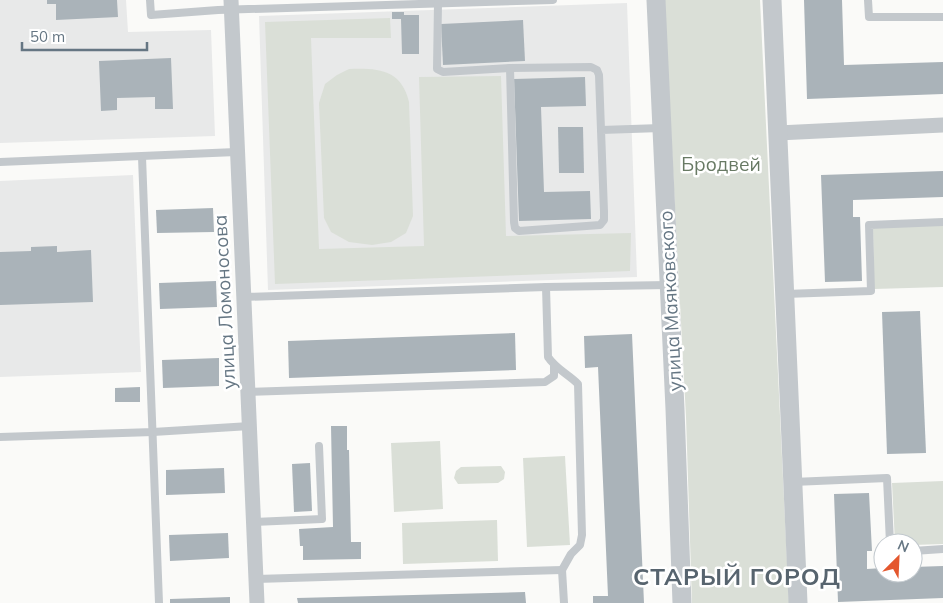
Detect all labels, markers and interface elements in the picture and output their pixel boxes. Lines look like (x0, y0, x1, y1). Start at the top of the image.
scale bar (22, 20, 148, 52)
text: 50 m (30, 27, 65, 46)
park label: Бродвей (681, 152, 761, 176)
street label: улица Маяковского (653, 210, 687, 392)
street label: улица Ломоносова (207, 214, 241, 390)
north arrow (873, 533, 923, 583)
text: N (895, 536, 912, 556)
district label: СТАРЫЙ ГОРОД (633, 561, 841, 591)

